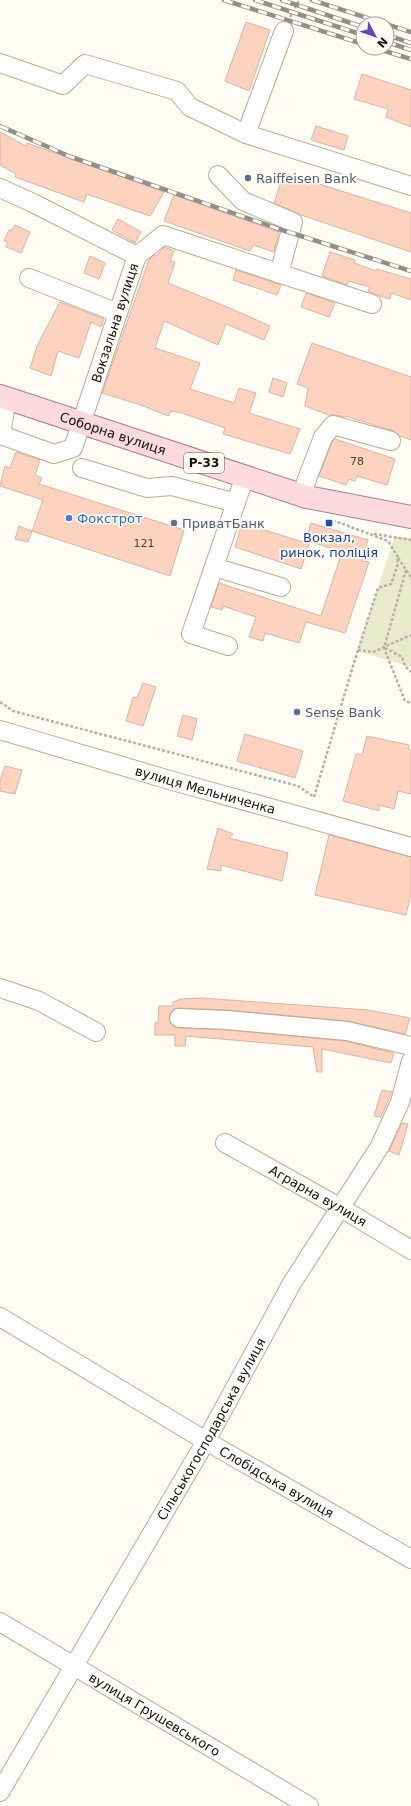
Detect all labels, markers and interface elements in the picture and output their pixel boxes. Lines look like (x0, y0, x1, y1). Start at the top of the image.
north arrow (355, 16, 395, 56)
text: N (374, 34, 390, 50)
place label: Raiffeisen Bank (256, 171, 357, 186)
marker: Raiffeisen Bank (243, 173, 253, 183)
street label: Вокзальна вулиця (89, 261, 141, 385)
street label: Соборна вулиця (58, 409, 168, 458)
road number: Р-33 (184, 453, 224, 473)
house number: 78 (350, 455, 364, 468)
place label: Фокстрот (77, 511, 143, 526)
marker: Фокстрот (64, 513, 74, 523)
place label: ПриватБанк (182, 516, 265, 531)
marker: ПриватБанк (169, 518, 179, 528)
marker: Вокзал, ринок, поліція (324, 518, 334, 528)
place label: Вокзал, ринок, поліція (280, 530, 378, 560)
house number: 121 (134, 537, 155, 550)
place label: Sense Bank (305, 705, 382, 720)
marker: Sense Bank (292, 707, 302, 717)
street label: вулиця Мельниченка (134, 763, 277, 817)
street label: Аграрна вулиця (267, 1162, 370, 1229)
street label: Сільськогосподарська вулиця (154, 1335, 268, 1523)
street label: Слобідська вулиця (217, 1443, 337, 1521)
street label: вулиця Грушевського (86, 1669, 223, 1759)

